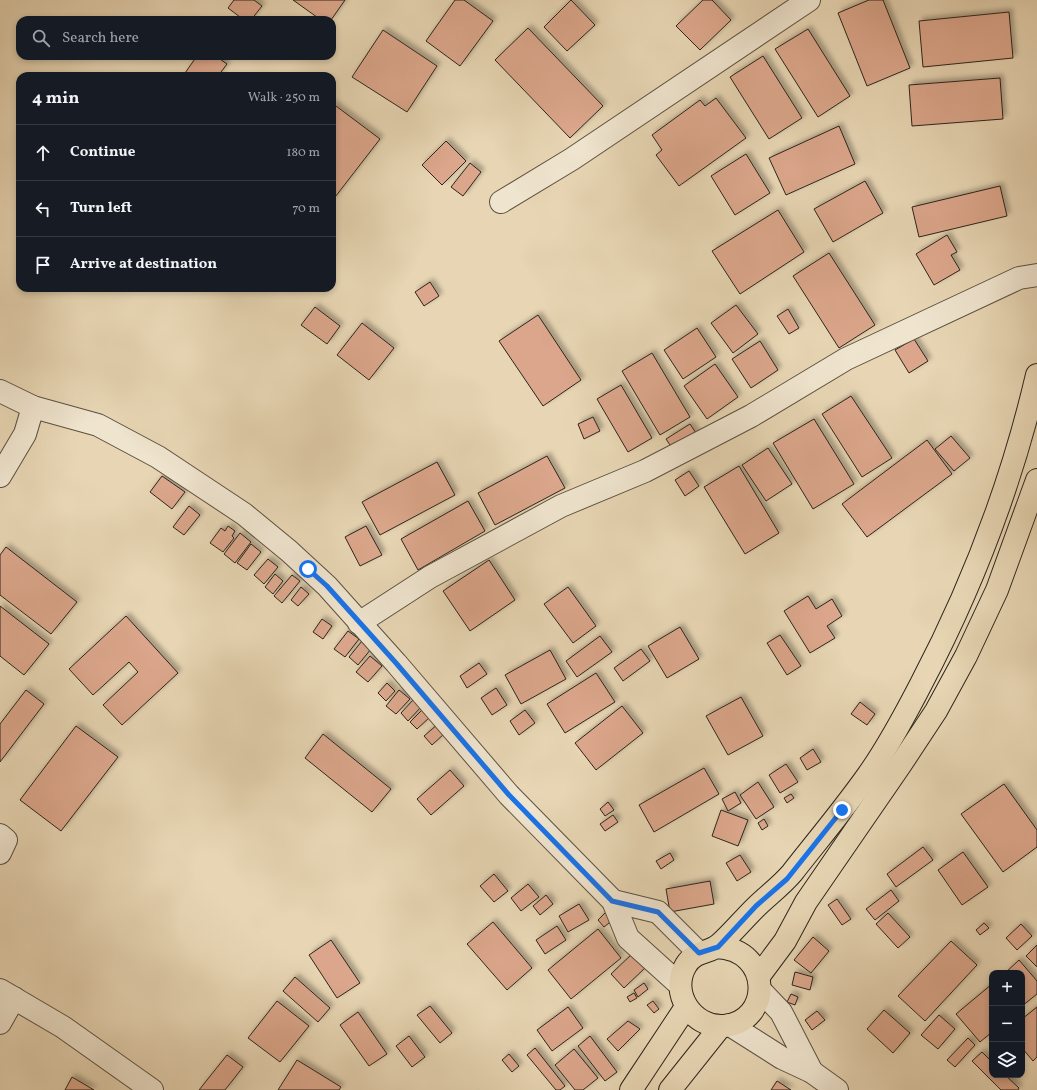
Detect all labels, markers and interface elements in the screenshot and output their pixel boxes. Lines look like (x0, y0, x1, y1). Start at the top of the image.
search box (16, 16, 336, 60)
icon: search (30, 27, 52, 49)
text: Search here (62, 28, 139, 49)
text: 4 min (32, 87, 79, 110)
text: Walk · 250 m (248, 89, 320, 107)
icon: ahead (32, 142, 54, 164)
text: Continue (70, 142, 135, 163)
text: 180 m (286, 144, 320, 162)
icon: left (32, 198, 54, 220)
text: Turn left (70, 198, 132, 219)
text: 70 m (292, 200, 320, 218)
icon: arrive (32, 254, 54, 276)
text: Arrive at destination (70, 254, 217, 275)
route start (299, 560, 317, 578)
route end (833, 801, 851, 819)
map controls (989, 970, 1025, 1078)
button: + (989, 970, 1025, 1006)
button: − (989, 1006, 1025, 1042)
button: layers (989, 1042, 1025, 1078)

